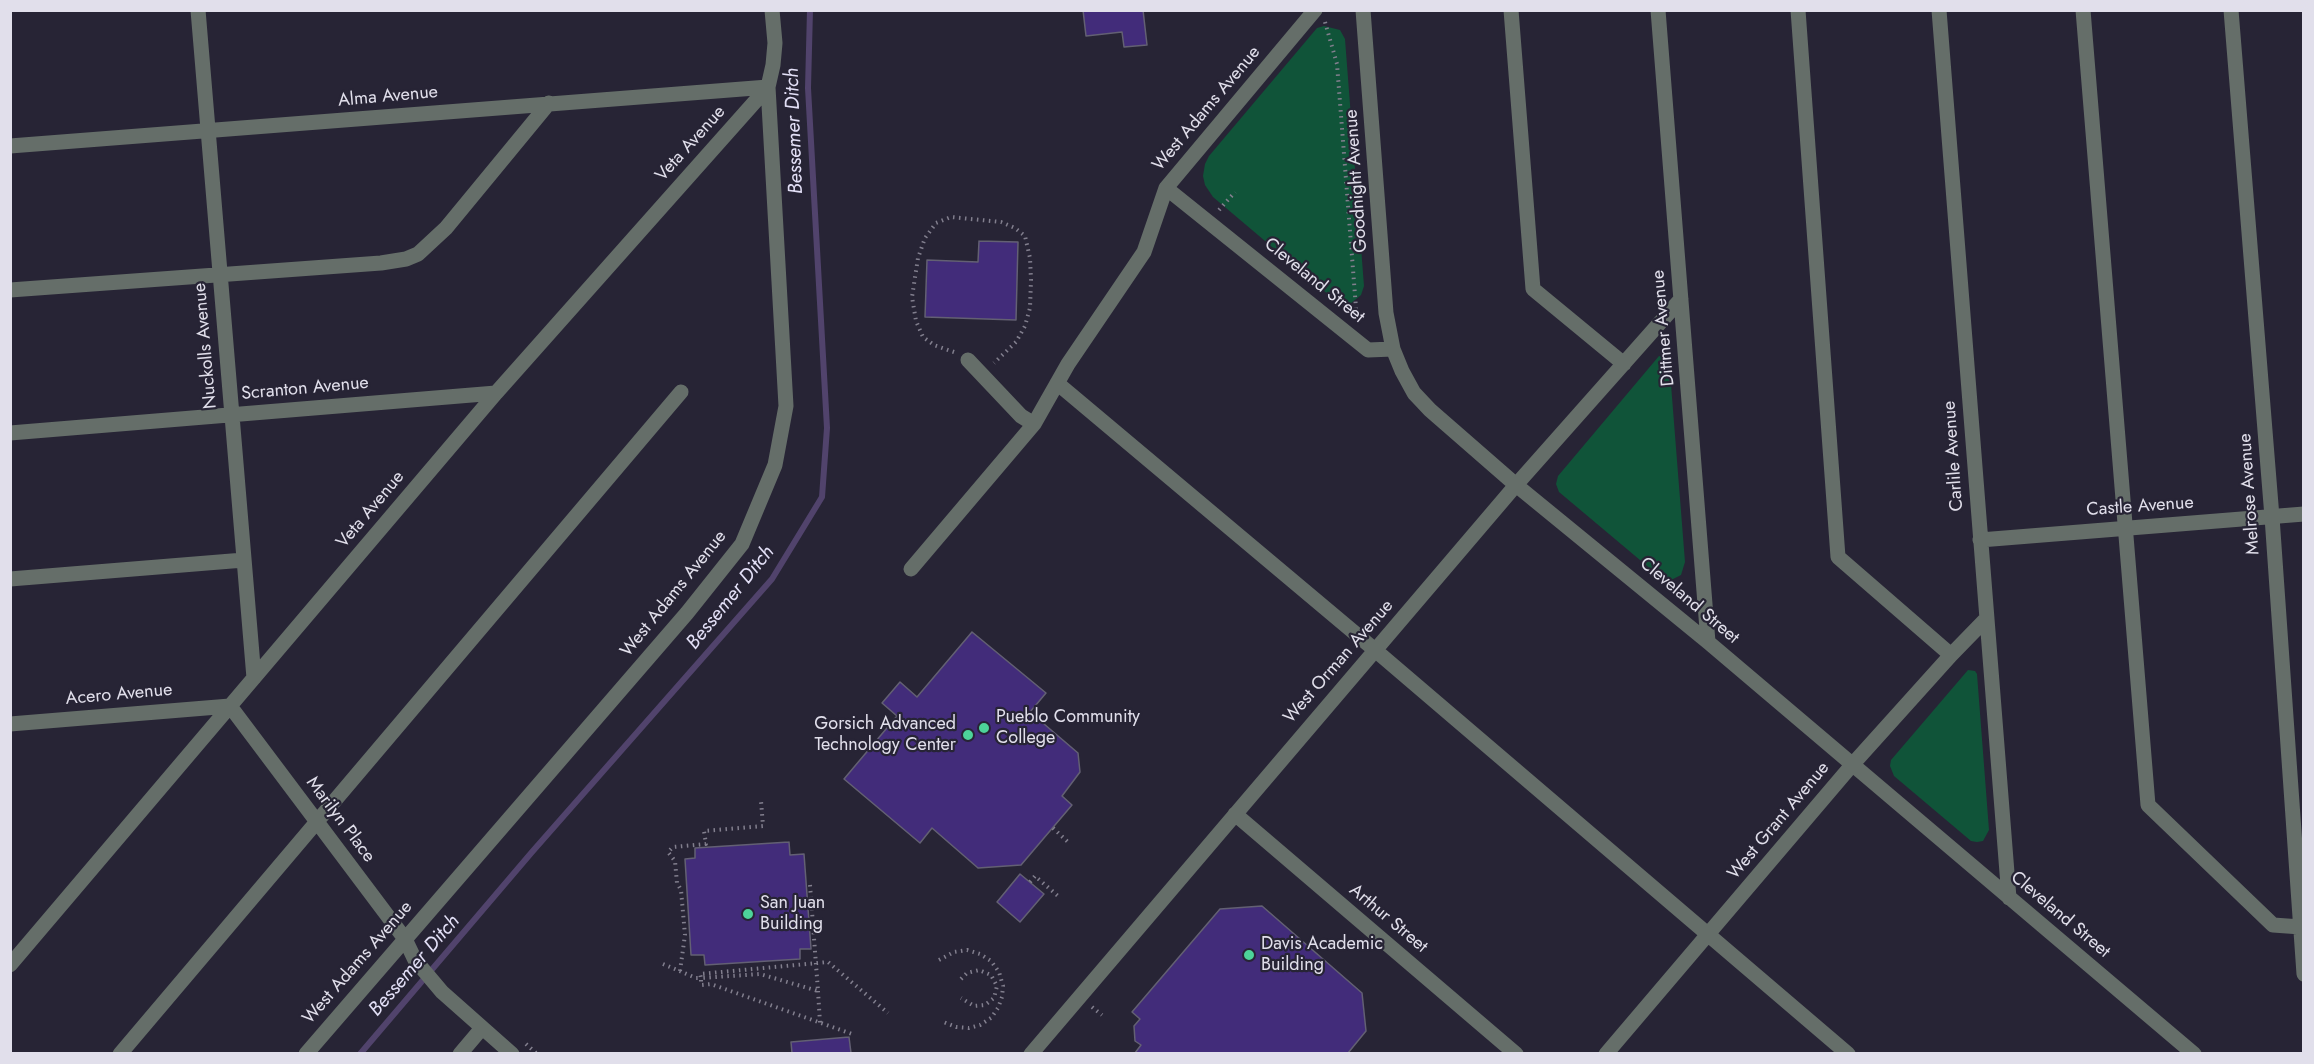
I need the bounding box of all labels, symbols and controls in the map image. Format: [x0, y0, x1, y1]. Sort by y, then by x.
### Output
street label: West Adams Avenue [1149, 42, 1265, 176]
water label: Bessemer Ditch [781, 67, 809, 195]
street label: Alma Avenue [337, 82, 439, 112]
street label: Veta Avenue [651, 102, 731, 186]
street label: Goodnight Avenue [1341, 109, 1373, 253]
street label: Cleveland Street [1259, 234, 1369, 328]
street label: Dittmer Avenue [1648, 269, 1680, 387]
street label: Nuckolls Avenue [190, 282, 222, 410]
street label: Scranton Avenue [240, 373, 370, 405]
street label: Carlile Avenue [1939, 400, 1969, 512]
street label: Melrose Avenue [2235, 433, 2265, 555]
street label: Veta Avenue [332, 467, 410, 553]
street label: Castle Avenue [2086, 492, 2194, 522]
street label: West Adams Avenue [616, 527, 732, 661]
water label: Bessemer Ditch [682, 541, 780, 655]
street label: Cleveland Street [1635, 553, 1743, 649]
street label: West Orman Avenue [1279, 596, 1399, 728]
street label: Acero Avenue [65, 680, 173, 710]
place label: Pueblo Community College [996, 707, 1140, 750]
place label: Gorsich Advanced Technology Center [814, 714, 956, 756]
marker: Pueblo Community College [977, 721, 991, 735]
marker: Gorsich Advanced Technology Center [961, 728, 975, 742]
street label: West Grant Avenue [1724, 758, 1834, 884]
street label: Marilyn Place [301, 773, 379, 867]
street label: Cleveland Street [2006, 867, 2114, 963]
street label: Arthur Street [1344, 880, 1432, 958]
place label: San Juan Building [760, 893, 825, 936]
street label: West Adams Avenue [299, 897, 417, 1029]
marker: San Juan Building [741, 907, 755, 921]
water label: Bessemer Ditch [364, 910, 466, 1022]
place label: Davis Academic Building [1261, 934, 1383, 976]
marker: Davis Academic Building [1242, 948, 1256, 962]

